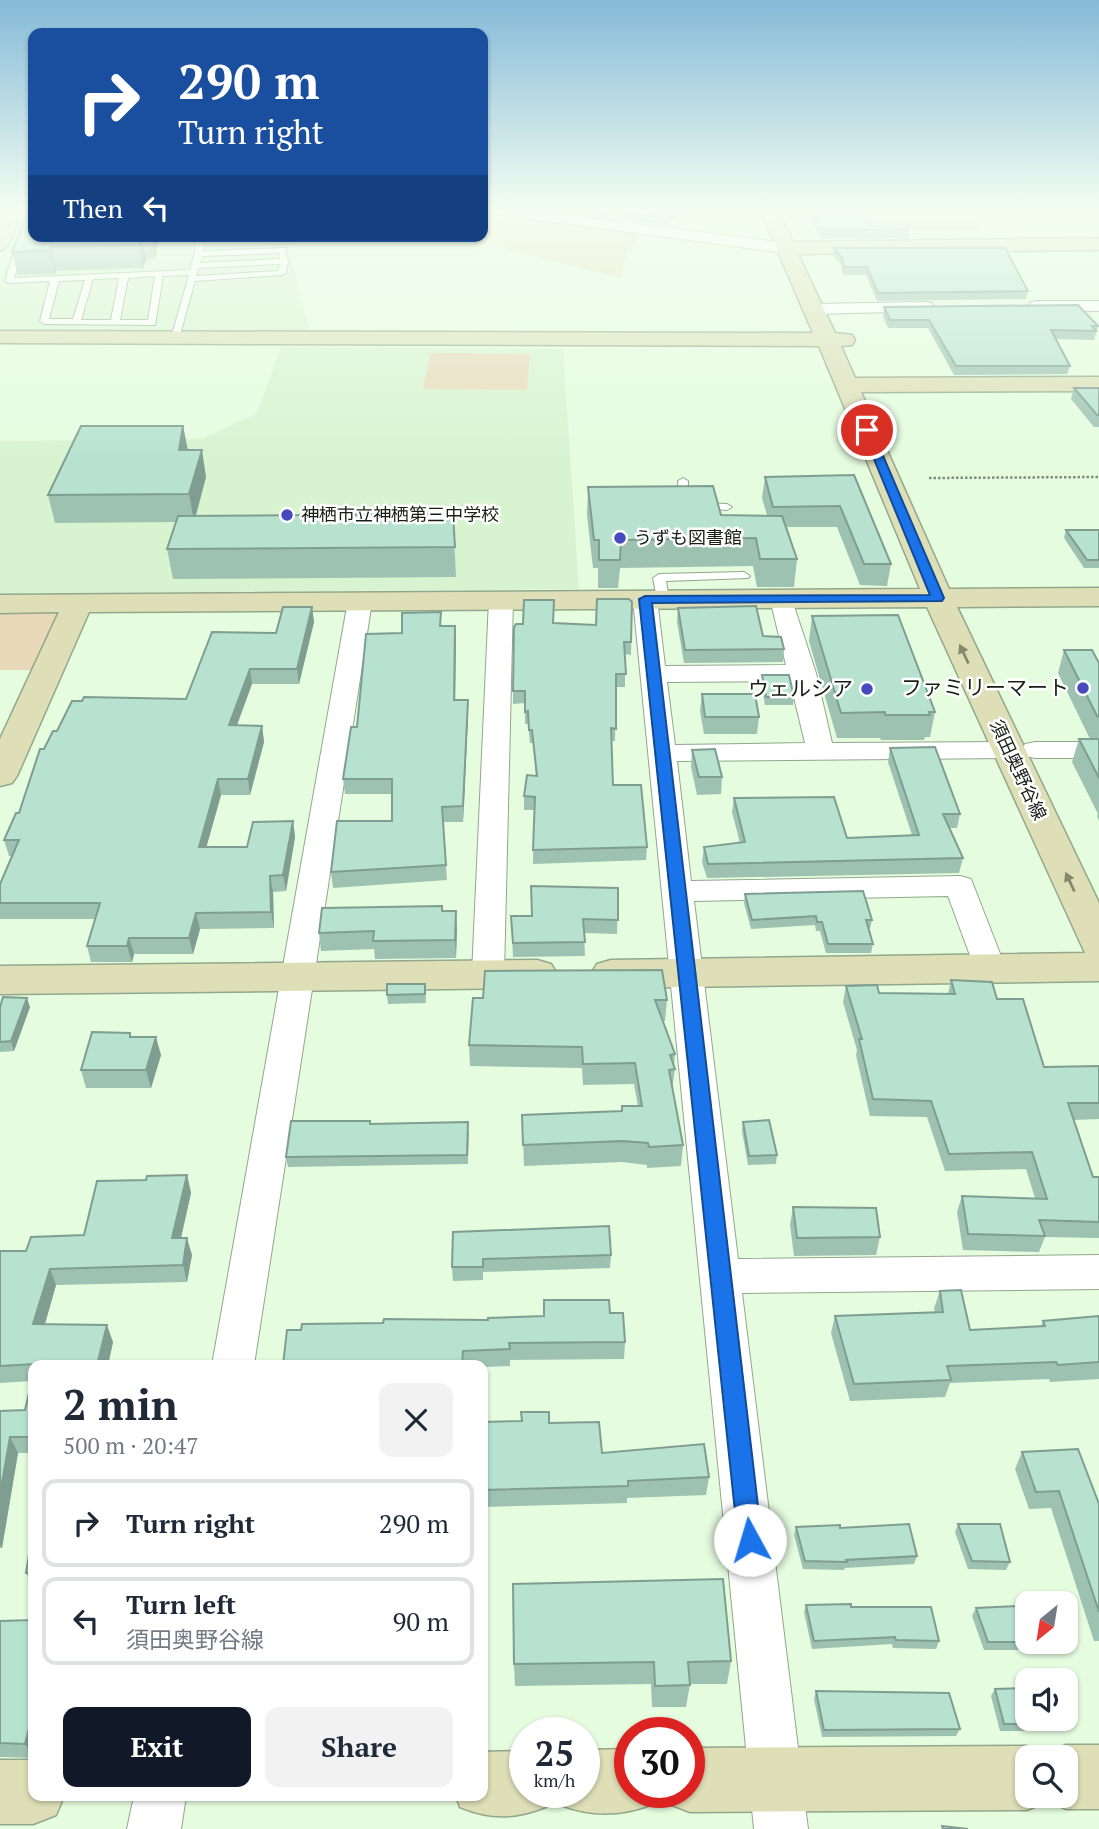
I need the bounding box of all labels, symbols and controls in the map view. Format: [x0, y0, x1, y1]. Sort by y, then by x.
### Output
text: 290 m [178, 48, 320, 113]
icon: right [63, 56, 154, 147]
text: Turn right [178, 111, 324, 153]
icon: left [137, 189, 175, 227]
text: Then [63, 191, 123, 225]
pin [837, 400, 897, 460]
icon: arrive [848, 411, 886, 449]
place label: 神栖市立神栖第三中学校 [301, 502, 499, 526]
marker: 神栖市立神栖第三中学校 [279, 507, 295, 523]
place label: うずも図書館 [634, 525, 742, 549]
marker: うずも図書館 [612, 530, 628, 546]
one-way arrow [958, 644, 970, 664]
place label: ファミリーマート [901, 673, 1069, 701]
place label: ウェルシア [748, 674, 853, 702]
marker: ファミリーマート [1075, 680, 1091, 696]
marker: ウェルシア [859, 681, 875, 697]
street label: 須田奥野谷線 [985, 716, 1053, 824]
one-way arrow [1064, 872, 1076, 892]
text: 2 min [63, 1376, 178, 1432]
button: close [379, 1383, 453, 1457]
text: 500 m · 20:47 [63, 1430, 198, 1461]
position arrow [713, 1503, 787, 1577]
icon: right [67, 1504, 105, 1542]
text: Turn right [126, 1506, 255, 1540]
text: 290 m [379, 1506, 449, 1540]
text: Turn left [126, 1587, 236, 1621]
north arrow [1015, 1591, 1078, 1654]
map controls [1015, 1591, 1078, 1808]
icon: left [67, 1602, 105, 1640]
text: 90 m [393, 1604, 449, 1638]
text: 須田奥野谷線 [126, 1624, 264, 1655]
button: sound [1015, 1668, 1078, 1731]
button: Exit [63, 1707, 251, 1787]
button: Share [265, 1707, 453, 1787]
speed limit sign: 30 [614, 1717, 705, 1808]
text: 25 [535, 1730, 574, 1776]
button: search [1015, 1745, 1078, 1808]
text: km/h [534, 1768, 575, 1792]

